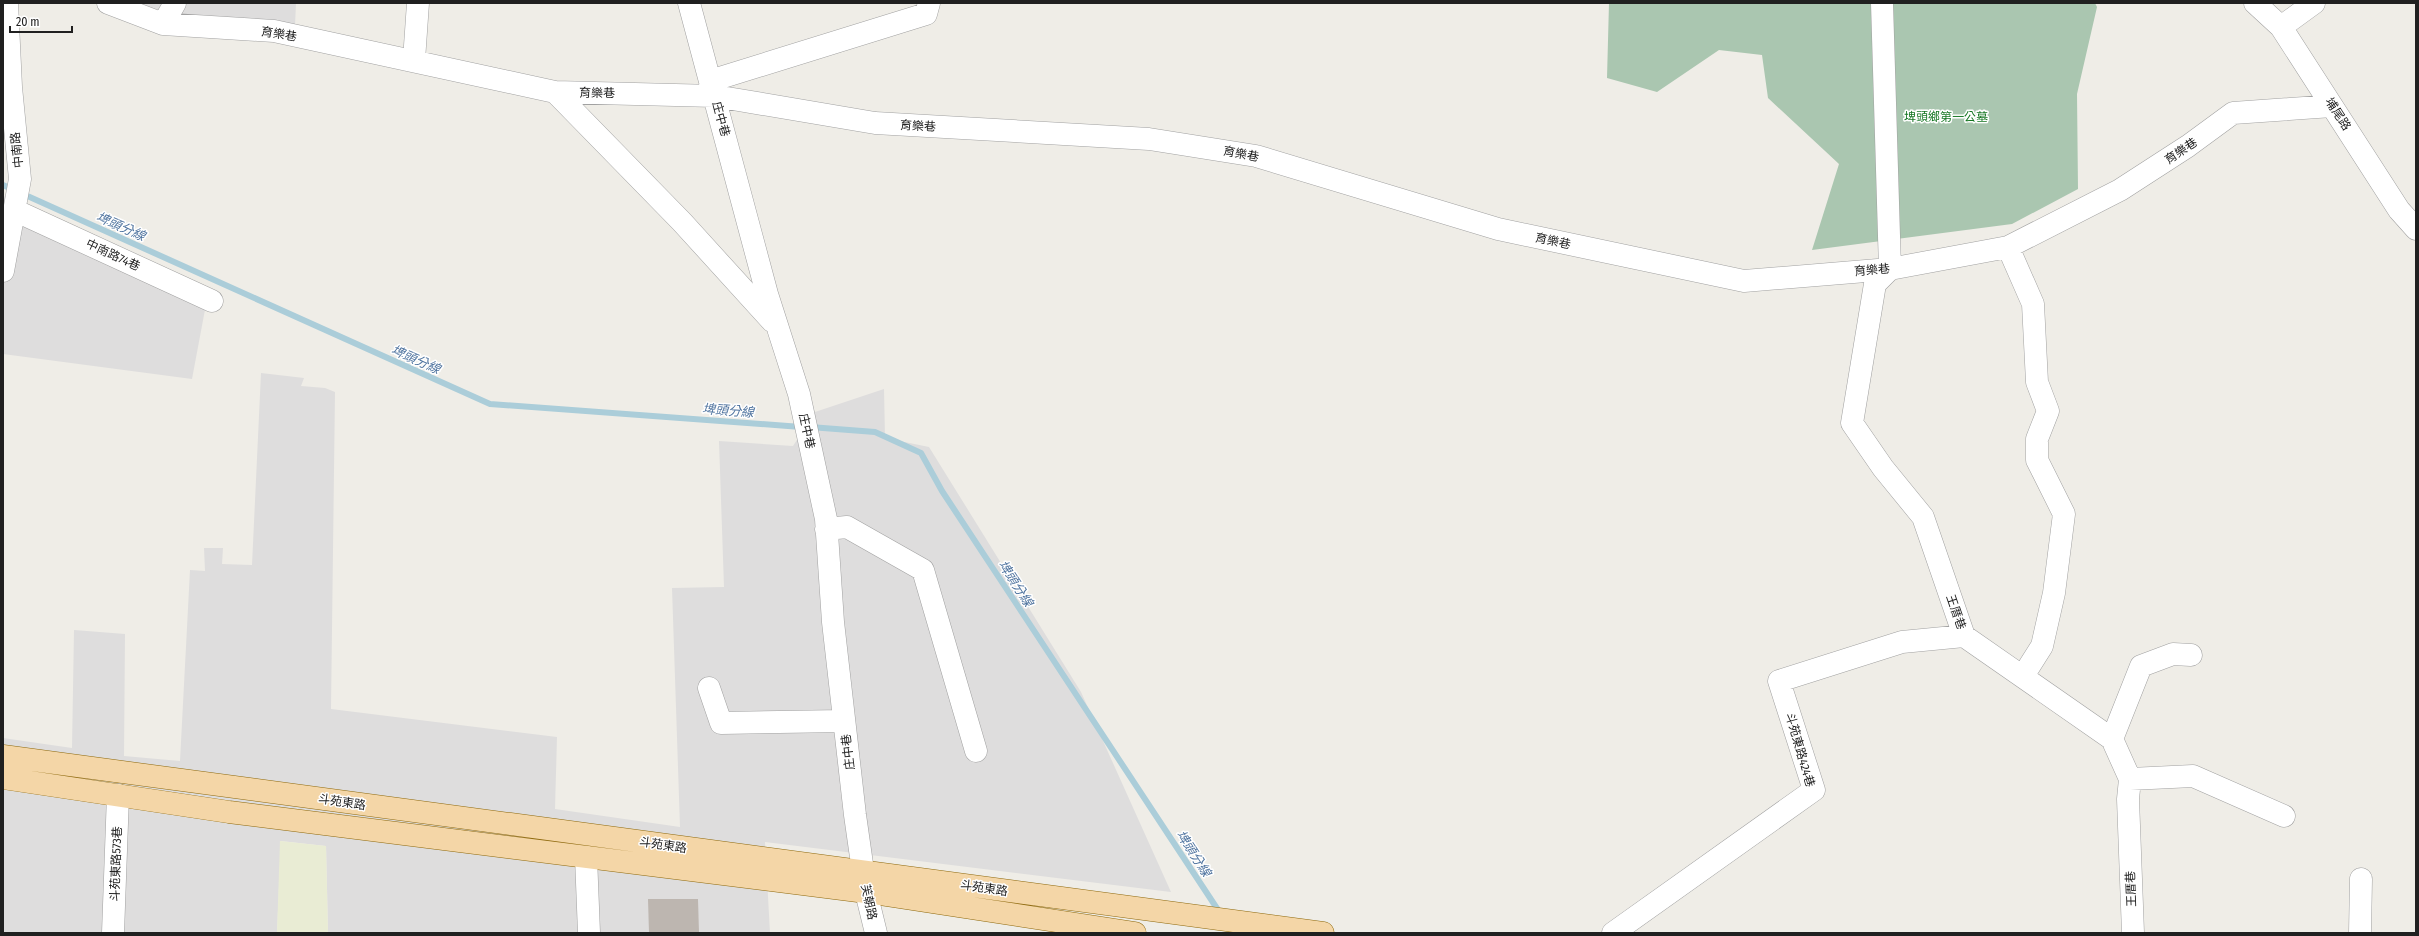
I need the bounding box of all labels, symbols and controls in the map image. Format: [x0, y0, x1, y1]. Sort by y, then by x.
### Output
scale bar [10, 8, 72, 34]
text: 20 m [16, 15, 40, 29]
street label: 育樂巷 [260, 24, 298, 44]
street label: 育樂巷 [579, 86, 615, 100]
street label: 埔尾路 [2322, 95, 2354, 133]
street label: 庄中巷 [710, 100, 732, 138]
park label: 埤頭鄉第一公墓 [1904, 110, 1988, 124]
street label: 育樂巷 [900, 118, 936, 134]
street label: 中南路 [8, 131, 26, 169]
street label: 育樂巷 [2162, 135, 2200, 167]
street label: 育樂巷 [1222, 144, 1260, 164]
water label: 埤頭分線 [94, 209, 149, 245]
street label: 育樂巷 [1534, 230, 1572, 252]
street label: 中南路74巷 [84, 236, 142, 274]
street label: 育樂巷 [1853, 261, 1891, 279]
water label: 埤頭分線 [389, 342, 444, 378]
water label: 埤頭分線 [701, 401, 756, 420]
street label: 庄中巷 [796, 412, 818, 450]
water label: 埤頭分線 [995, 557, 1037, 611]
street label: 王厝巷 [1944, 593, 1968, 631]
street label: 斗苑東路424巷 [1783, 711, 1817, 789]
street label: 庄中巷 [839, 733, 857, 771]
street label: 斗苑東路 [317, 792, 367, 812]
street label: 斗苑東路573巷 [108, 826, 124, 902]
water label: 埤頭分線 [1173, 827, 1215, 881]
street label: 斗苑東路 [638, 835, 688, 855]
street label: 王厝巷 [2123, 871, 2139, 907]
street label: 斗苑東路 [959, 878, 1009, 898]
street label: 芙朝路 [858, 883, 880, 921]

